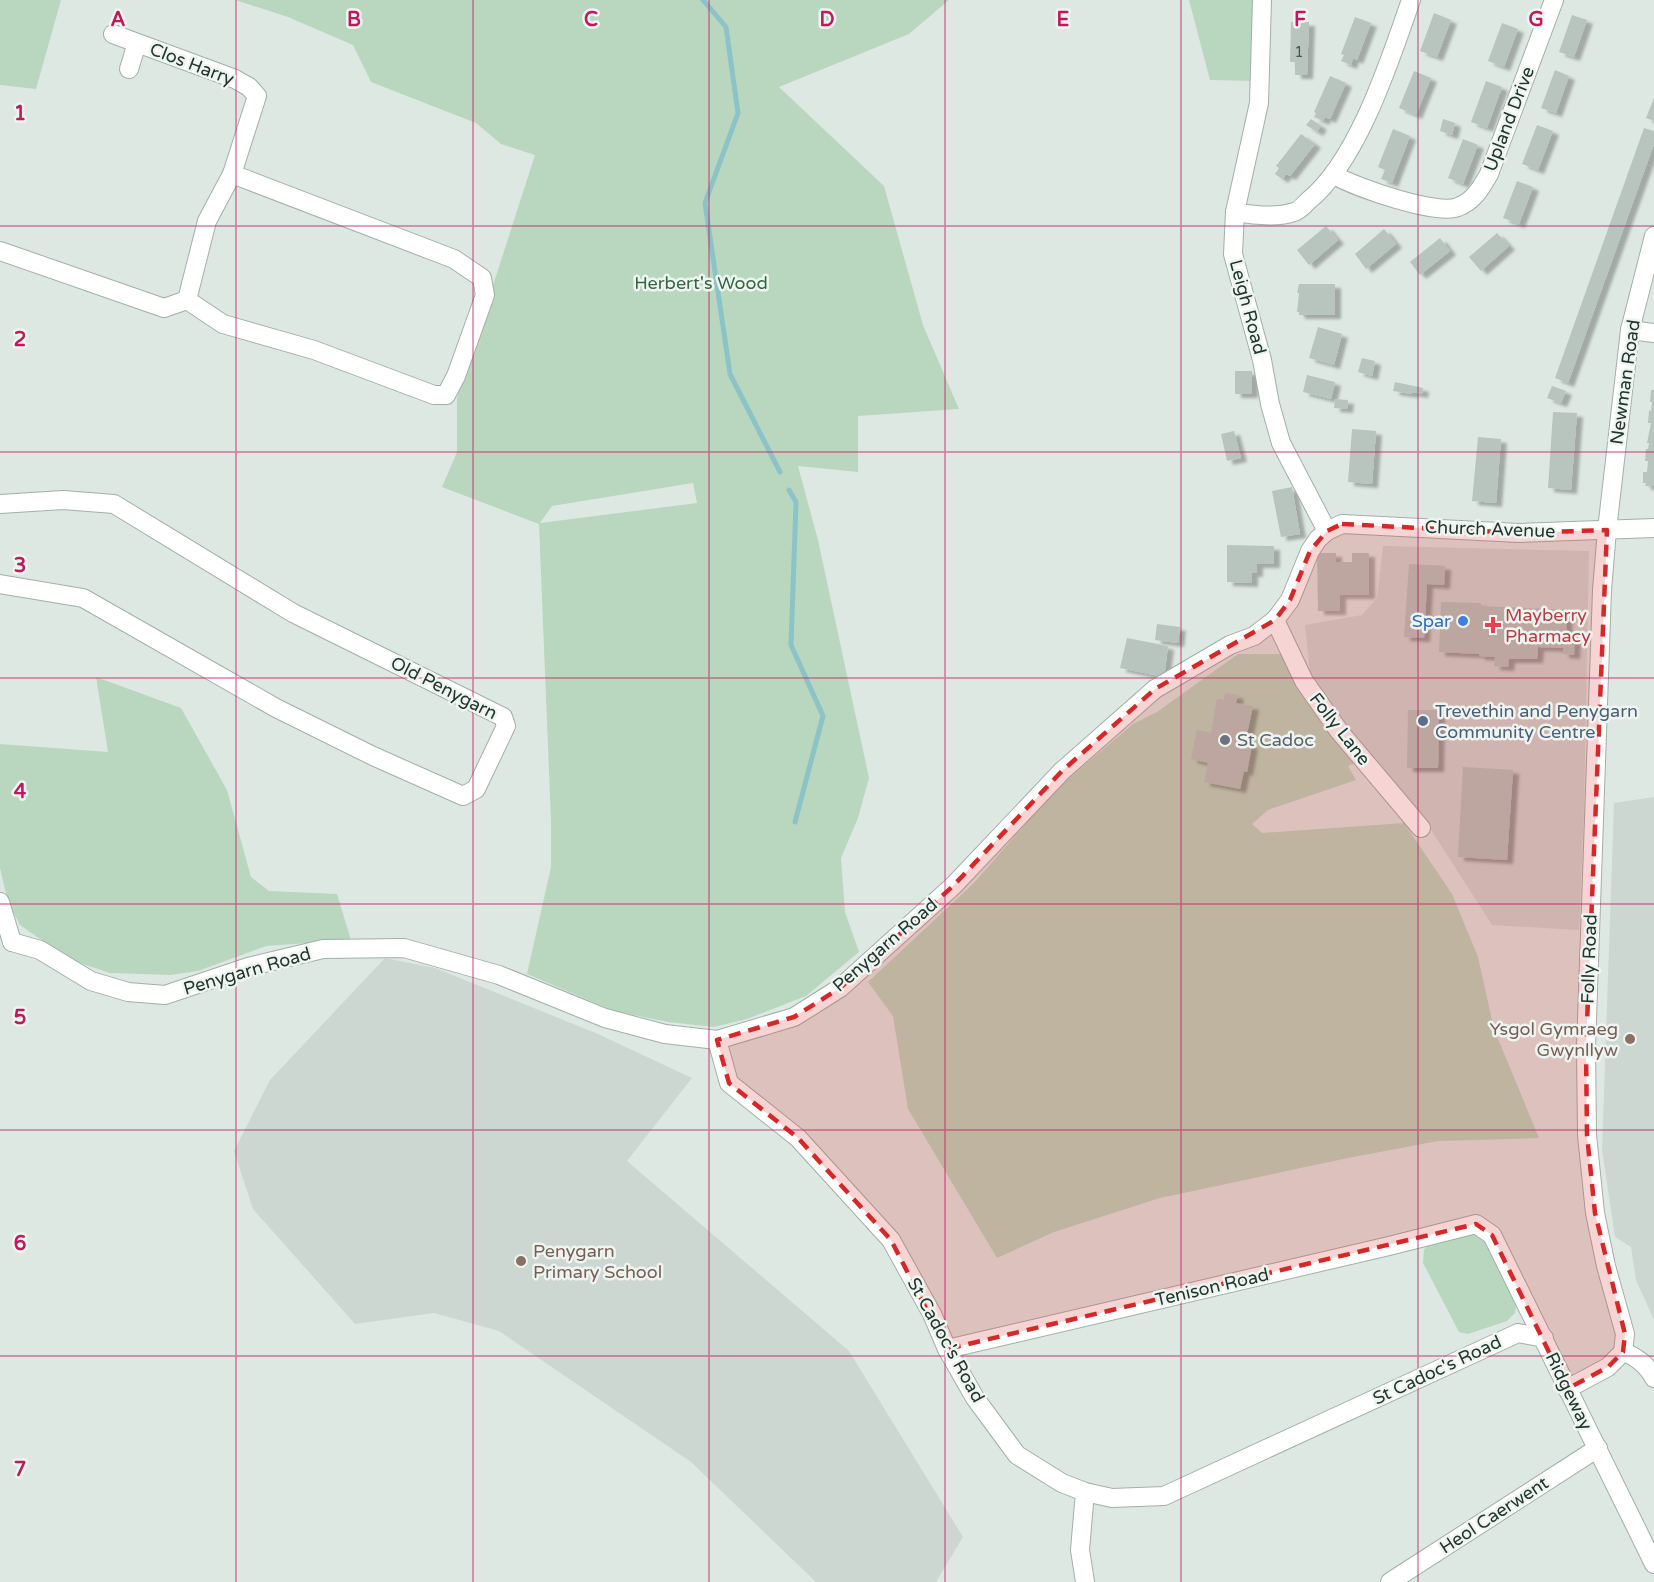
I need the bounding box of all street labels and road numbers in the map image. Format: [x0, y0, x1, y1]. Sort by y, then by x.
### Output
street label: Clos Harry [147, 38, 238, 90]
street label: Upland Drive [1479, 63, 1539, 175]
street label: Leigh Road [1225, 257, 1271, 357]
street label: Newman Road [1605, 318, 1645, 446]
street label: Church Avenue [1424, 516, 1556, 542]
street label: Old Penygarn [387, 652, 501, 724]
street label: Folly Lane [1305, 688, 1375, 770]
street label: Penygarn Road [828, 894, 942, 996]
street label: Folly Road [1576, 914, 1602, 1004]
street label: Penygarn Road [181, 942, 313, 1000]
street label: Tenison Road [1153, 1263, 1271, 1311]
street label: St Cadoc's Road [903, 1274, 989, 1406]
street label: St Cadoc's Road [1369, 1331, 1505, 1409]
street label: Ridgeway [1541, 1348, 1597, 1434]
street label: Heol Caerwent [1435, 1472, 1553, 1558]

